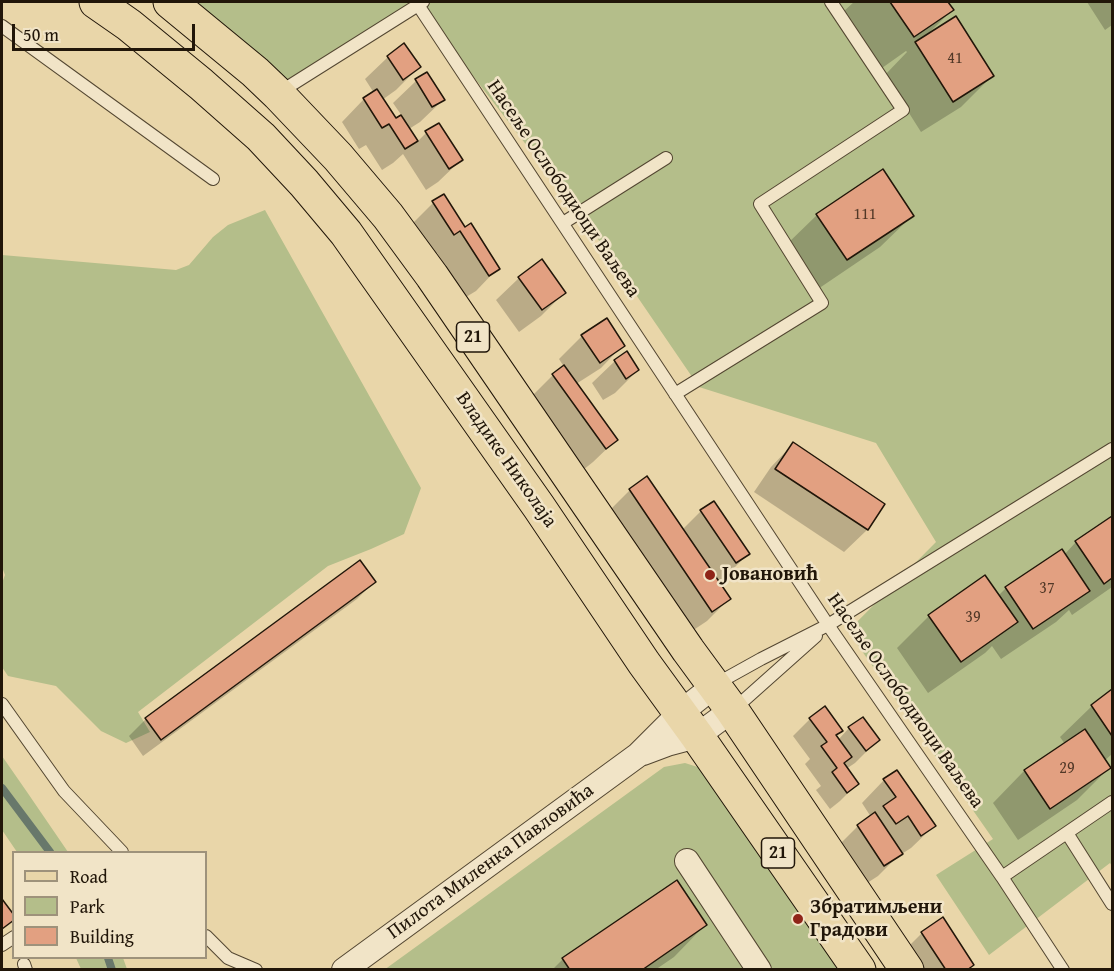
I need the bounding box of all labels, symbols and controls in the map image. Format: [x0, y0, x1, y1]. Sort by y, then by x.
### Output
scale bar [15, 12, 198, 50]
text: 50 m [23, 21, 59, 48]
house number: 41 [947, 49, 963, 69]
street label: Насеље Ослободиоци Ваљева [481, 76, 645, 302]
house number: 111 [853, 205, 877, 225]
road number: 21 [456, 322, 490, 352]
street label: Владике Николаја [450, 388, 562, 532]
place label: Јовановић [722, 563, 818, 587]
marker: Јовановић [703, 568, 717, 582]
house number: 37 [1039, 579, 1055, 599]
street label: Насеље Ослободиоци Ваљева [821, 589, 989, 813]
house number: 39 [965, 608, 981, 628]
house number: 29 [1059, 759, 1075, 779]
street label: Пилота Миленка Павловића [383, 779, 599, 945]
road number: 21 [762, 838, 794, 868]
legend [12, 851, 207, 959]
text: Road [70, 863, 108, 890]
text: Park [70, 893, 105, 920]
place label: Збратимљени Градови [810, 896, 942, 943]
marker: Збратимљени Градови [791, 912, 805, 926]
text: Building [70, 923, 134, 950]

